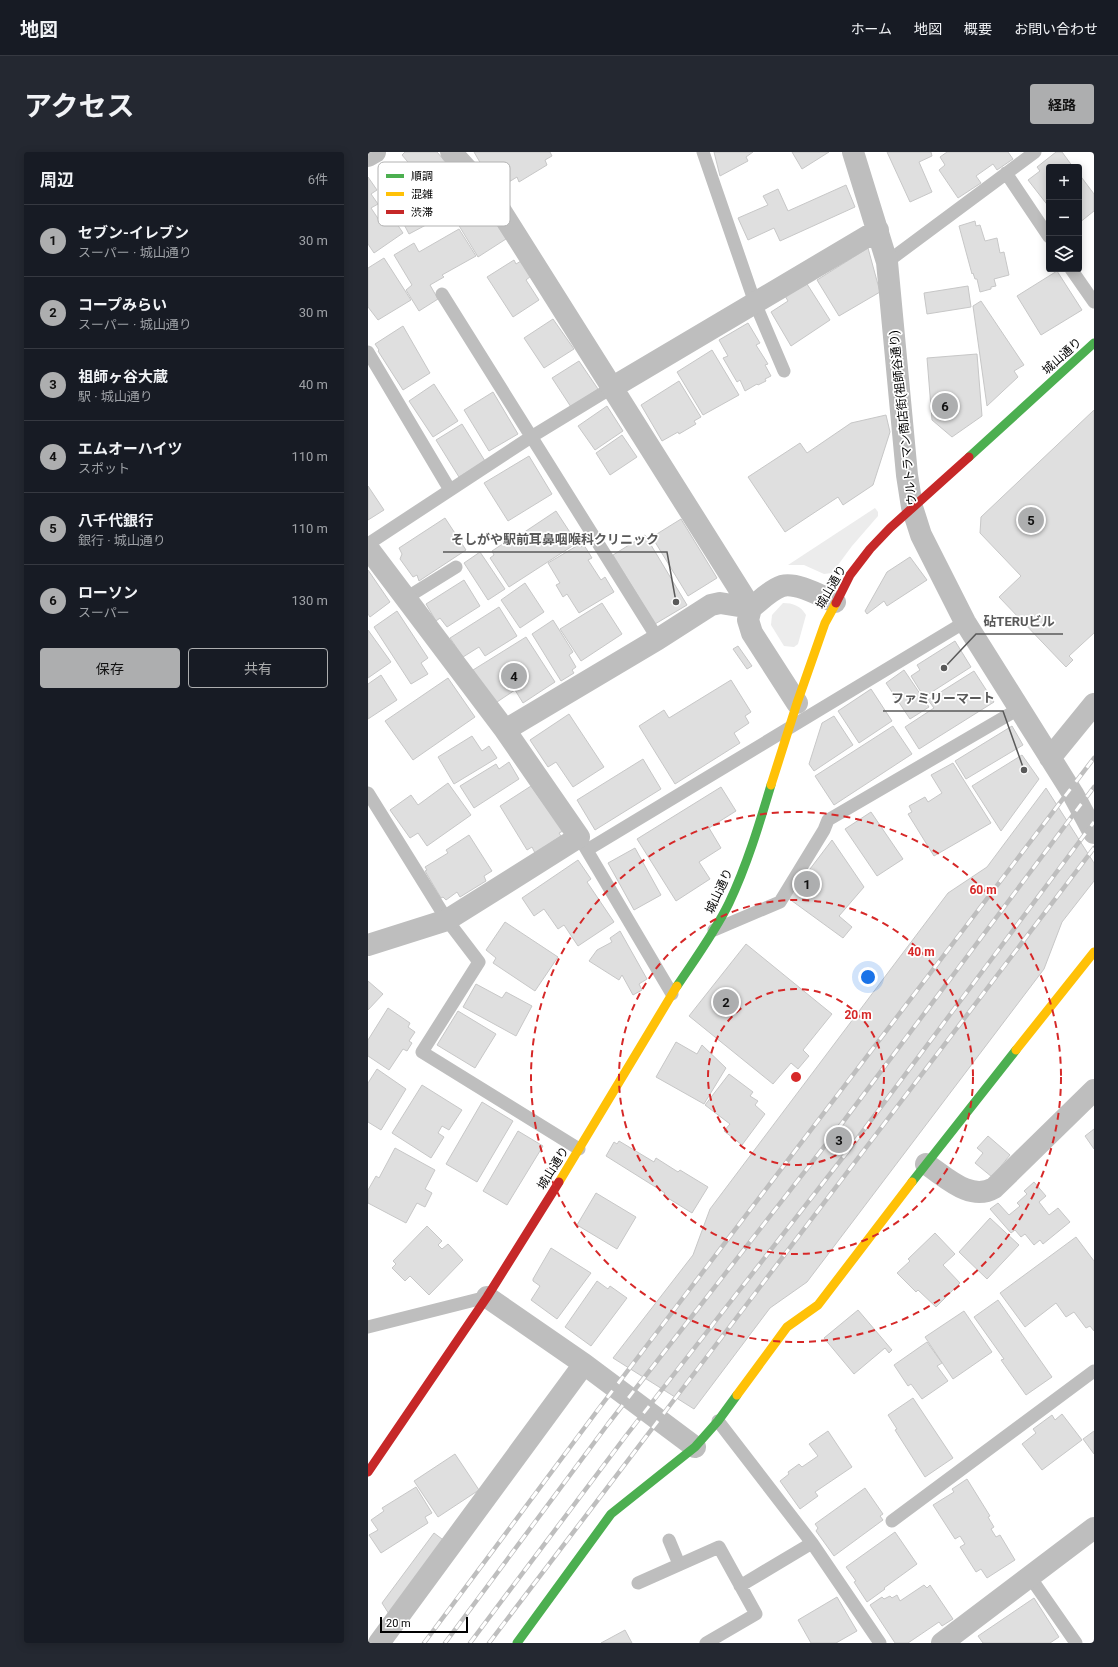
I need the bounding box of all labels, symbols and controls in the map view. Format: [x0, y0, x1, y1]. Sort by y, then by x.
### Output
text: 地図 [20, 18, 58, 41]
text: ホーム [850, 21, 892, 37]
text: 地図 [914, 21, 942, 37]
text: 概要 [964, 21, 992, 37]
text: お問い合わせ [1014, 21, 1098, 37]
button: 経路 [1030, 84, 1094, 124]
text: アクセス [24, 90, 135, 123]
legend [378, 162, 510, 226]
map controls [1046, 164, 1082, 272]
button: + [1046, 164, 1082, 200]
text: 周辺 [40, 170, 74, 190]
text: 順調 [411, 170, 433, 183]
text: 6件 [308, 172, 328, 187]
text: 混雑 [411, 188, 433, 201]
button: − [1046, 200, 1082, 236]
text: 渋滞 [411, 206, 433, 219]
text: セブン-イレブン [78, 224, 189, 242]
text: 1 [49, 233, 57, 248]
text: 30 m [299, 233, 328, 248]
button: layers [1046, 236, 1082, 272]
text: スーパー · 城山通り [78, 245, 192, 260]
text: コープみらい [78, 296, 167, 314]
text: 2 [49, 305, 57, 320]
text: 30 m [299, 305, 328, 320]
text: スーパー · 城山通り [78, 317, 192, 332]
street label: ウルトラマン商店街(祖師谷通り) [887, 330, 919, 506]
street label: 城山通り [1039, 335, 1085, 377]
text: 祖師ヶ谷大蔵 [78, 368, 168, 386]
text: 3 [49, 377, 57, 392]
text: 40 m [299, 377, 328, 392]
text: 駅 · 城山通り [78, 389, 153, 404]
pin: 6 [932, 391, 958, 421]
text: エムオーハイツ [78, 440, 182, 458]
text: 4 [49, 449, 57, 464]
text: 110 m [291, 449, 328, 464]
text: スポット [78, 461, 130, 476]
pin: 5 [1018, 505, 1044, 535]
text: 八千代銀行 [78, 512, 153, 530]
text: 5 [49, 521, 57, 536]
text: 110 m [291, 521, 328, 536]
callout: そしがや駅前耳鼻咽喉科クリニック [443, 527, 667, 552]
text: そしがや駅前耳鼻咽喉科クリニック [451, 532, 659, 547]
text: 銀行 · 城山通り [78, 533, 166, 548]
street label: 城山通り [813, 563, 849, 611]
text: ローソン [78, 584, 138, 602]
text: 6 [49, 593, 57, 608]
text: 130 m [291, 593, 328, 608]
text: スーパー [78, 605, 130, 620]
callout: 砧TERUビル [976, 609, 1063, 634]
text: 砧TERUビル [983, 614, 1055, 629]
button: 保存 [40, 648, 180, 688]
button: 共有 [188, 648, 328, 688]
pin: 4 [501, 661, 527, 691]
callout: ファミリーマート [883, 686, 1003, 711]
text: ファミリーマート [891, 691, 995, 706]
street label: 城山通り [703, 866, 735, 916]
pin: 1 [794, 869, 820, 899]
text: 60 m [969, 883, 997, 897]
text: 40 m [907, 945, 935, 959]
your location [858, 967, 878, 987]
pin: 2 [713, 987, 739, 1017]
text: 20 m [844, 1008, 872, 1022]
centre of rings [789, 1070, 803, 1084]
pin: 3 [826, 1125, 852, 1155]
street label: 城山通り [534, 1144, 572, 1192]
scale bar [380, 1615, 468, 1634]
text: 20 m [386, 1617, 411, 1630]

